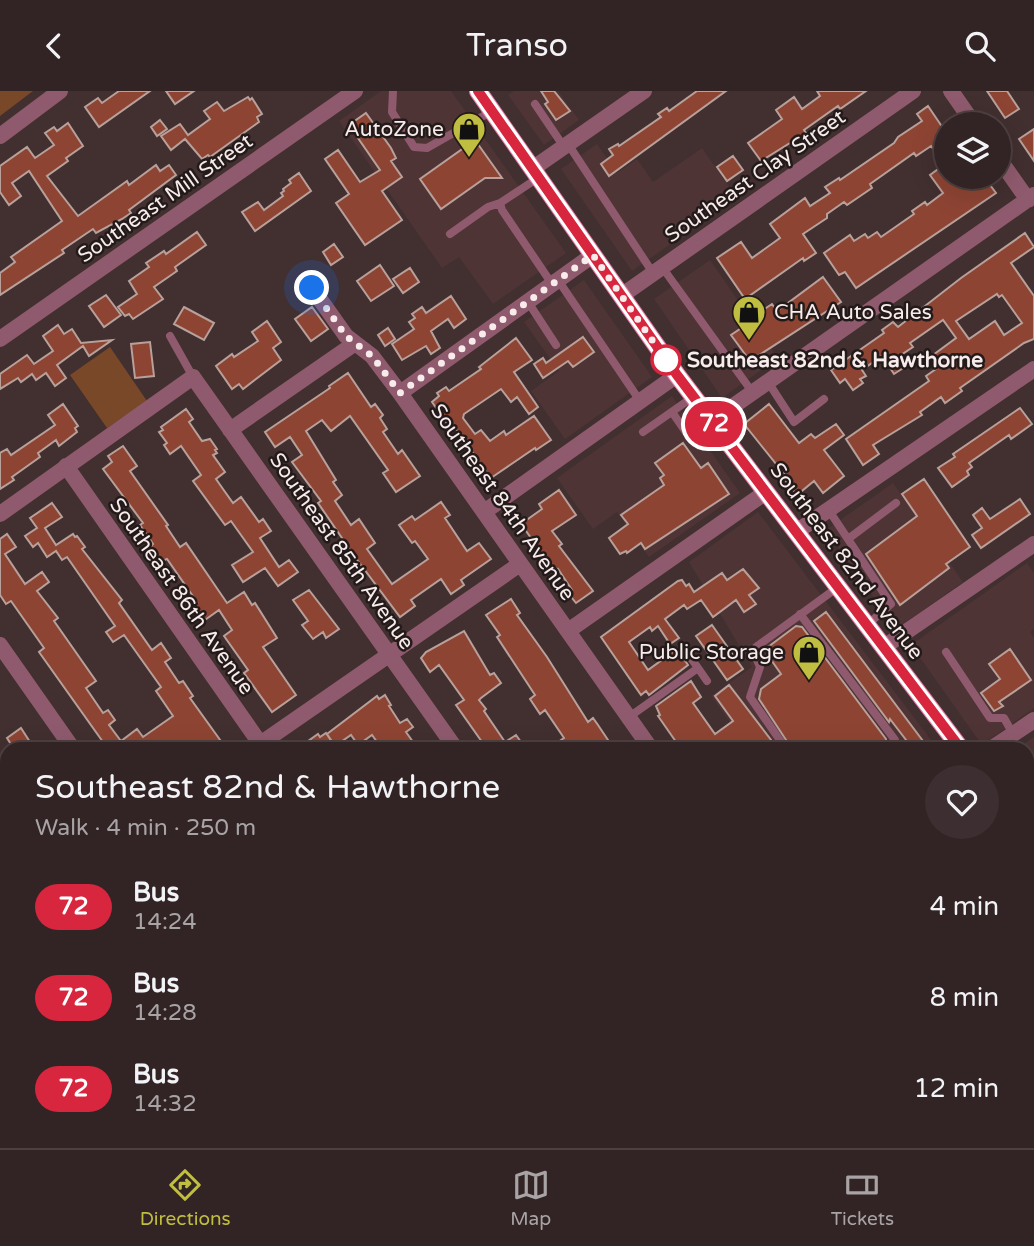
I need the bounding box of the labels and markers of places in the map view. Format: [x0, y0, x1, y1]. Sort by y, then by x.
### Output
shop icon: AutoZone [450, 110, 488, 159]
place label: AutoZone [344, 117, 444, 142]
shop icon: CHA Auto Sales [730, 293, 768, 342]
place label: CHA Auto Sales [774, 300, 932, 325]
marker: Southeast 82nd & Hawthorne [651, 345, 681, 375]
place label: Southeast 82nd & Hawthorne [687, 348, 983, 373]
shop icon: Public Storage [790, 633, 828, 682]
place label: Public Storage [639, 640, 784, 665]

